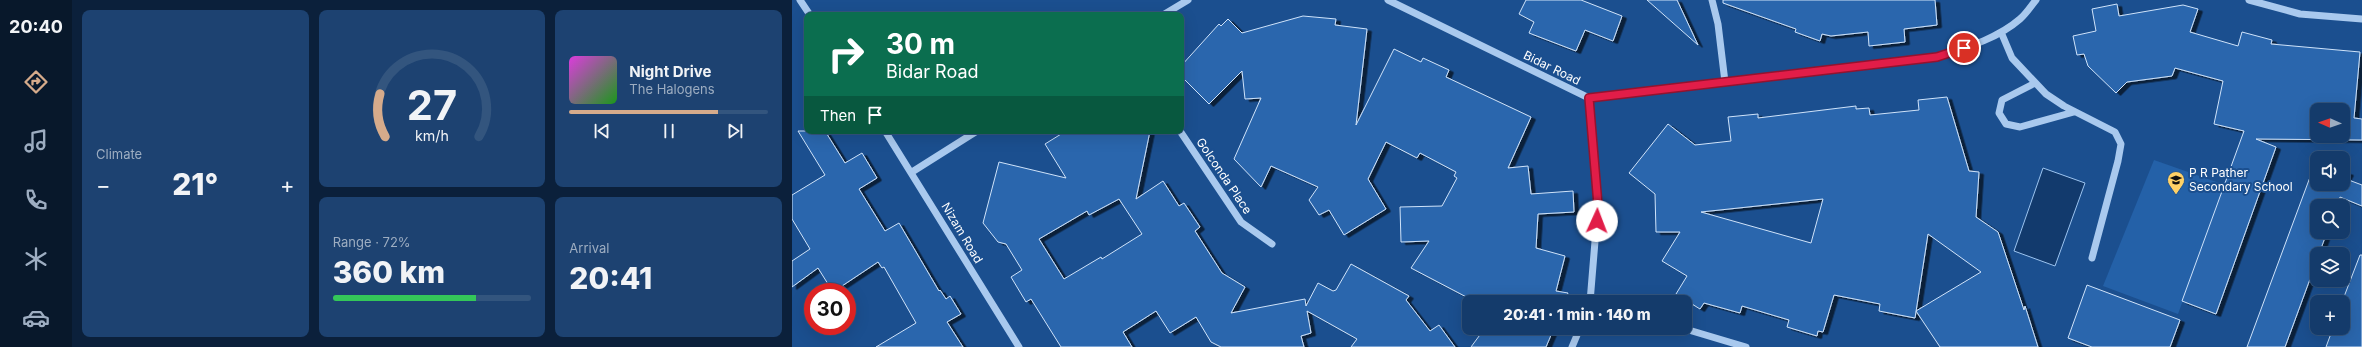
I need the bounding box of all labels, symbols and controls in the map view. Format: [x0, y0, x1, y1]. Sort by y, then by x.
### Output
text: 20:40 [9, 16, 63, 37]
text: 30 m [886, 27, 955, 61]
icon: right [820, 28, 872, 80]
pin [1947, 31, 1981, 65]
icon: arrive [1953, 37, 1975, 59]
street label: Bidar Road [1521, 47, 1583, 88]
text: Bidar Road [886, 61, 979, 82]
text: Night Drive [629, 62, 711, 81]
icon: directions [22, 68, 50, 96]
text: 27 [407, 79, 457, 129]
text: The Halogens [629, 81, 715, 97]
north arrow [2310, 103, 2350, 143]
map controls [2310, 103, 2350, 335]
icon: arrive [864, 104, 886, 126]
text: Then [820, 106, 856, 125]
icon: previous [591, 120, 613, 142]
icon: pause [658, 120, 680, 142]
icon: next [724, 120, 746, 142]
text: km/h [415, 126, 449, 143]
icon: music [22, 127, 50, 155]
street label: Golconda Place [1193, 135, 1255, 217]
text: Climate [96, 146, 142, 162]
button: sound [2310, 151, 2350, 191]
place label: P R Pather Secondary School [2189, 165, 2293, 194]
text: 21° [172, 166, 218, 202]
school or university icon: P R Pather Secondary School [2166, 170, 2186, 195]
text: − [96, 172, 111, 198]
text: + [280, 172, 295, 198]
icon: phone [22, 186, 50, 214]
button: search [2310, 199, 2350, 239]
street label: Nizam Road [938, 200, 986, 266]
position arrow [1576, 200, 1618, 242]
text: Range · 72% [333, 234, 411, 250]
text: Arrival [569, 240, 609, 256]
icon: climate [22, 245, 50, 273]
button: layers [2310, 247, 2350, 287]
text: 360 km [333, 254, 445, 290]
text: 20:41 [569, 260, 652, 296]
speed limit sign: 30 [804, 283, 856, 335]
button: + [2310, 295, 2350, 335]
icon: car [22, 304, 50, 332]
text: 20:41 · 1 min · 140 m [1503, 305, 1651, 324]

